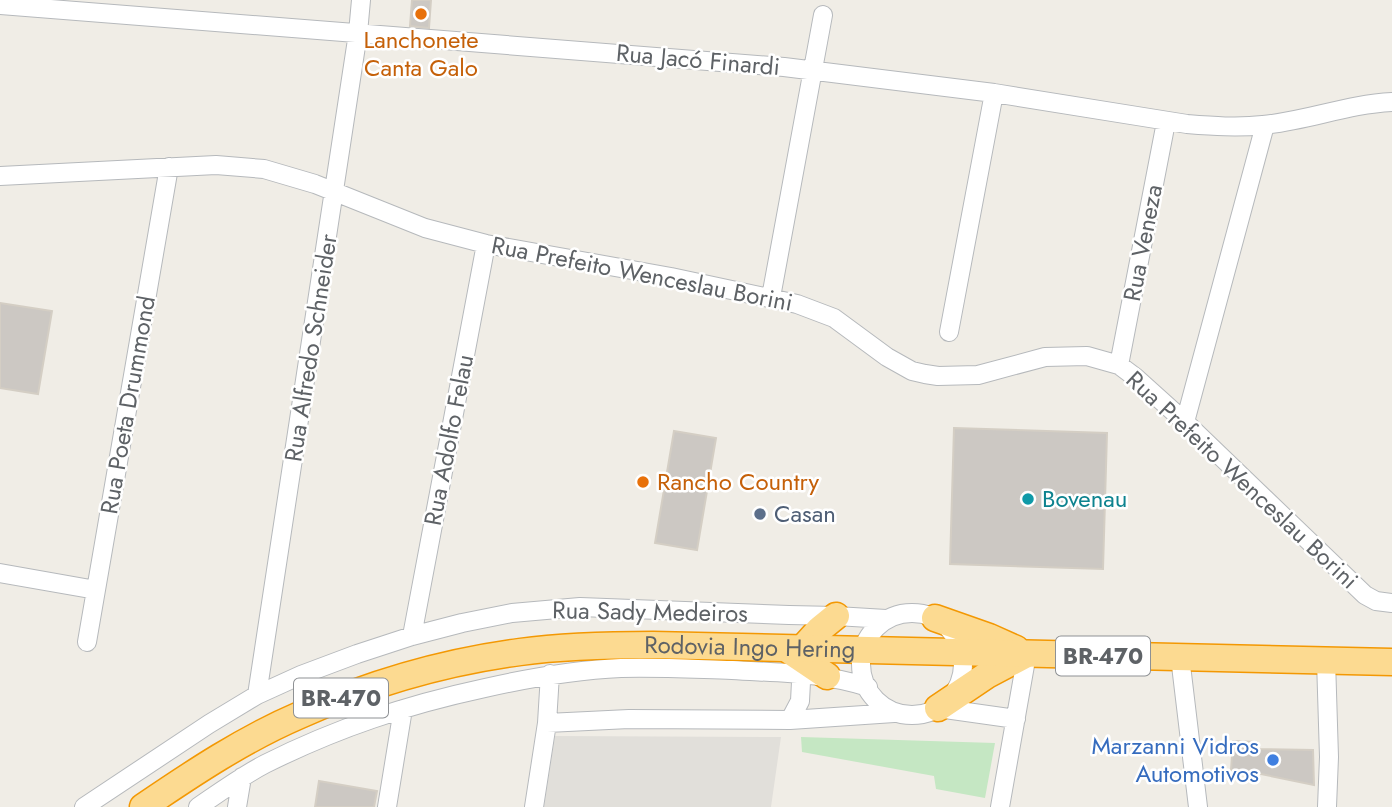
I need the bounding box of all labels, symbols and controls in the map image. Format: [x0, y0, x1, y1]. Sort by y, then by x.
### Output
marker: Lanchonete Canta Galo [413, 6, 429, 22]
place label: Lanchonete Canta Galo [363, 22, 479, 85]
street label: Rua Jacó Finardi [615, 35, 781, 84]
street label: Rua Veneza [1114, 182, 1171, 304]
street label: Rua Prefeito Wenceslau Borini [488, 227, 796, 320]
street label: Rua Alfredo Schneider [275, 231, 346, 464]
street label: Rua Poeta Drummond [91, 293, 164, 517]
street label: Rua Adolfo Felau [415, 351, 482, 528]
street label: Rua Prefeito Wenceslau Borini [1118, 362, 1366, 597]
place label: Rancho Country [657, 464, 819, 499]
marker: Rancho Country [635, 474, 651, 490]
place label: Bovenau [1042, 481, 1127, 516]
marker: Bovenau [1020, 491, 1036, 507]
place label: Casan [774, 496, 836, 531]
marker: Casan [752, 506, 768, 522]
street label: Rua Sady Medeiros [552, 592, 748, 631]
street label: Rodovia Ingo Hering [644, 627, 856, 667]
road number: BR-470 [1056, 636, 1150, 676]
road number: BR-470 [294, 678, 388, 718]
place label: Marzanni Vidros Automotivos [1091, 728, 1259, 791]
marker: Marzanni Vidros Automotivos [1265, 752, 1281, 768]

